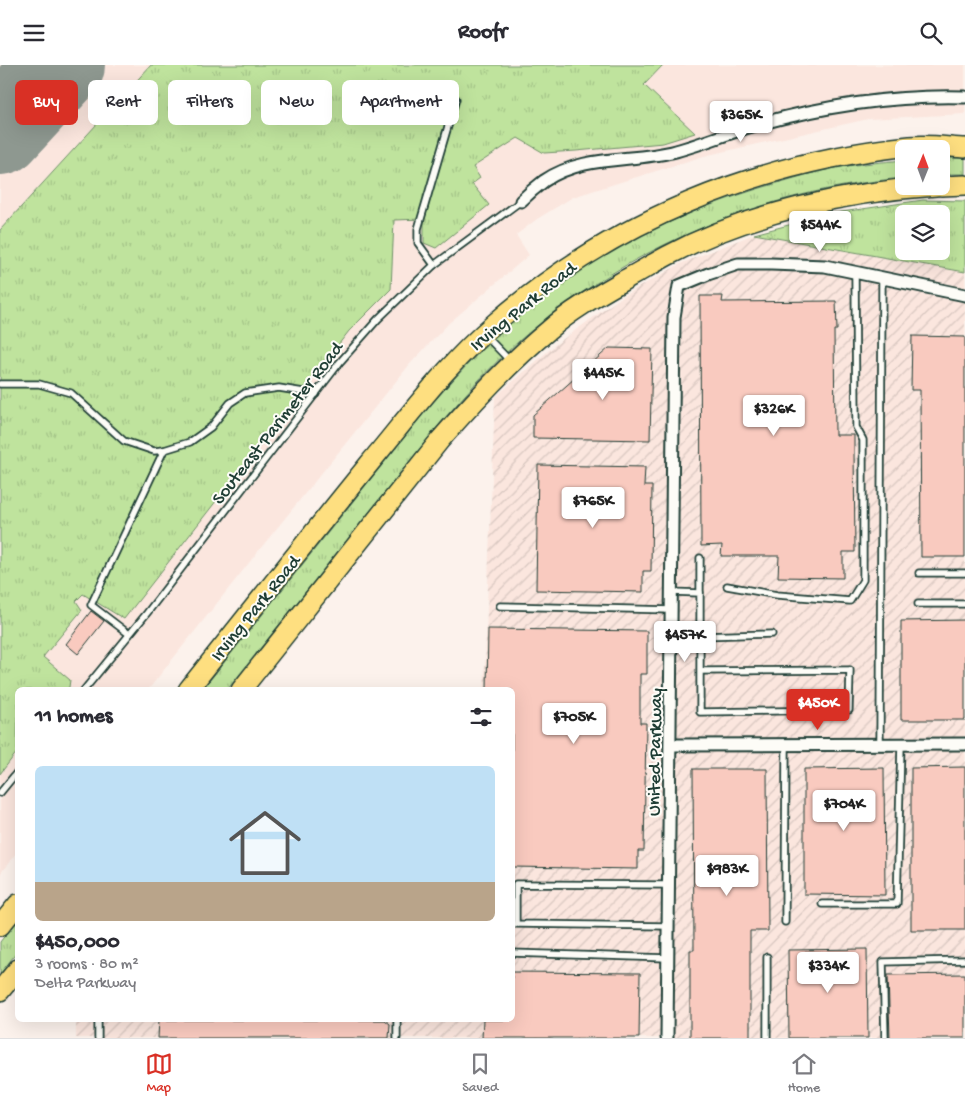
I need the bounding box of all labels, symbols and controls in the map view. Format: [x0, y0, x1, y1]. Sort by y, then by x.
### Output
icon: menu [20, 19, 48, 47]
icon: search [917, 19, 945, 47]
text: Roofr [458, 20, 507, 46]
chip: Buy [15, 80, 78, 125]
chip: Rent [88, 80, 158, 125]
chip: Filters [168, 80, 251, 125]
chip: New [261, 80, 332, 125]
chip: Apartment [342, 80, 459, 125]
pin: $365K [706, 101, 776, 143]
text: $365K [721, 107, 761, 126]
north arrow [895, 140, 950, 195]
map controls [895, 140, 950, 260]
button: layers [895, 205, 950, 260]
pin: $544K [785, 211, 855, 253]
text: $544K [800, 217, 840, 236]
street label: Irving Park Road [466, 257, 584, 358]
street label: Souteast Parimeter Road [208, 337, 351, 510]
pin: $445K [568, 359, 638, 401]
text: $445K [583, 365, 623, 384]
pin: $326K [739, 395, 809, 437]
text: $326K [754, 401, 794, 420]
pin: $765K [558, 487, 628, 529]
text: $765K [573, 493, 613, 512]
street label: Irving Park Road [207, 550, 308, 667]
pin: $457K [650, 621, 720, 663]
text: $457K [665, 627, 705, 646]
street label: United Parkway [644, 687, 669, 816]
pin: $450K [783, 689, 853, 731]
text: $450K [797, 695, 839, 714]
icon: filters [467, 703, 495, 731]
pin: $705K [539, 703, 609, 745]
text: 11 homes [35, 705, 113, 730]
text: $705K [553, 709, 595, 728]
pin: $704K [809, 789, 879, 832]
text: $704K [824, 796, 864, 815]
icon: home [220, 798, 310, 888]
pin: $983K [692, 855, 762, 897]
text: $983K [706, 861, 748, 880]
text: $450,000 [35, 931, 120, 956]
pin: $334K [793, 951, 863, 994]
text: 3 rooms · 80 m² [35, 956, 139, 975]
text: $334K [808, 958, 848, 977]
text: Delta Parkway [35, 975, 136, 994]
tab: Map [145, 1050, 173, 1097]
tab: Saved [462, 1050, 498, 1097]
tab: Home [788, 1050, 820, 1097]

